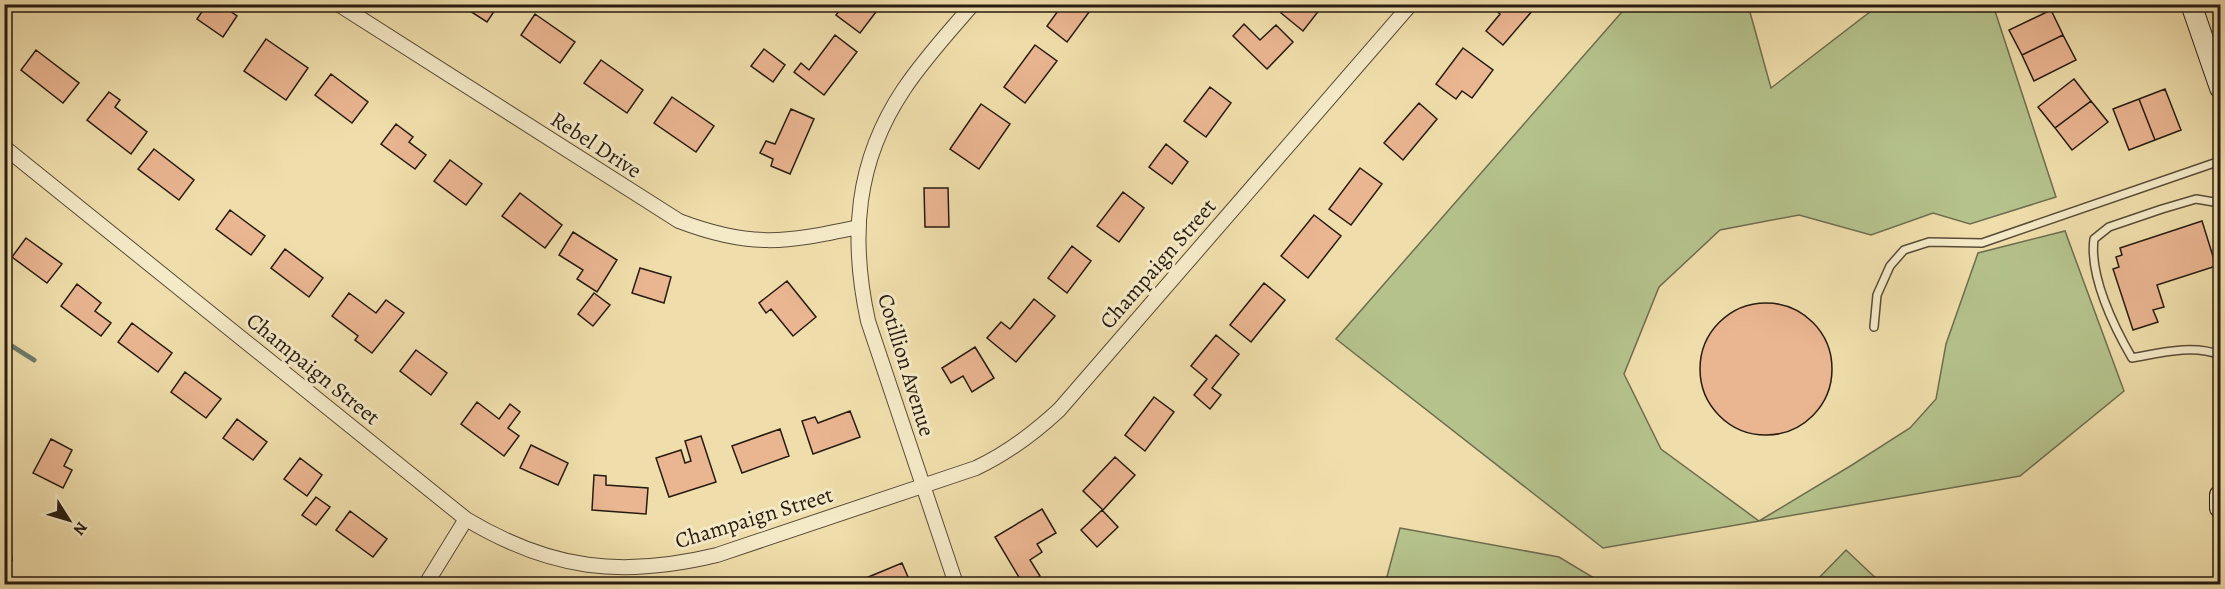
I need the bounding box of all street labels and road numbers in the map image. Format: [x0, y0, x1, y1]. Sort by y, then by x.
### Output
street label: Rebel Drive [545, 104, 647, 186]
street label: Champaign Street [1093, 192, 1223, 336]
street label: Cotillion Avenue [870, 290, 942, 440]
street label: Champaign Street [240, 306, 386, 432]
street label: Champaign Street [671, 480, 837, 556]

